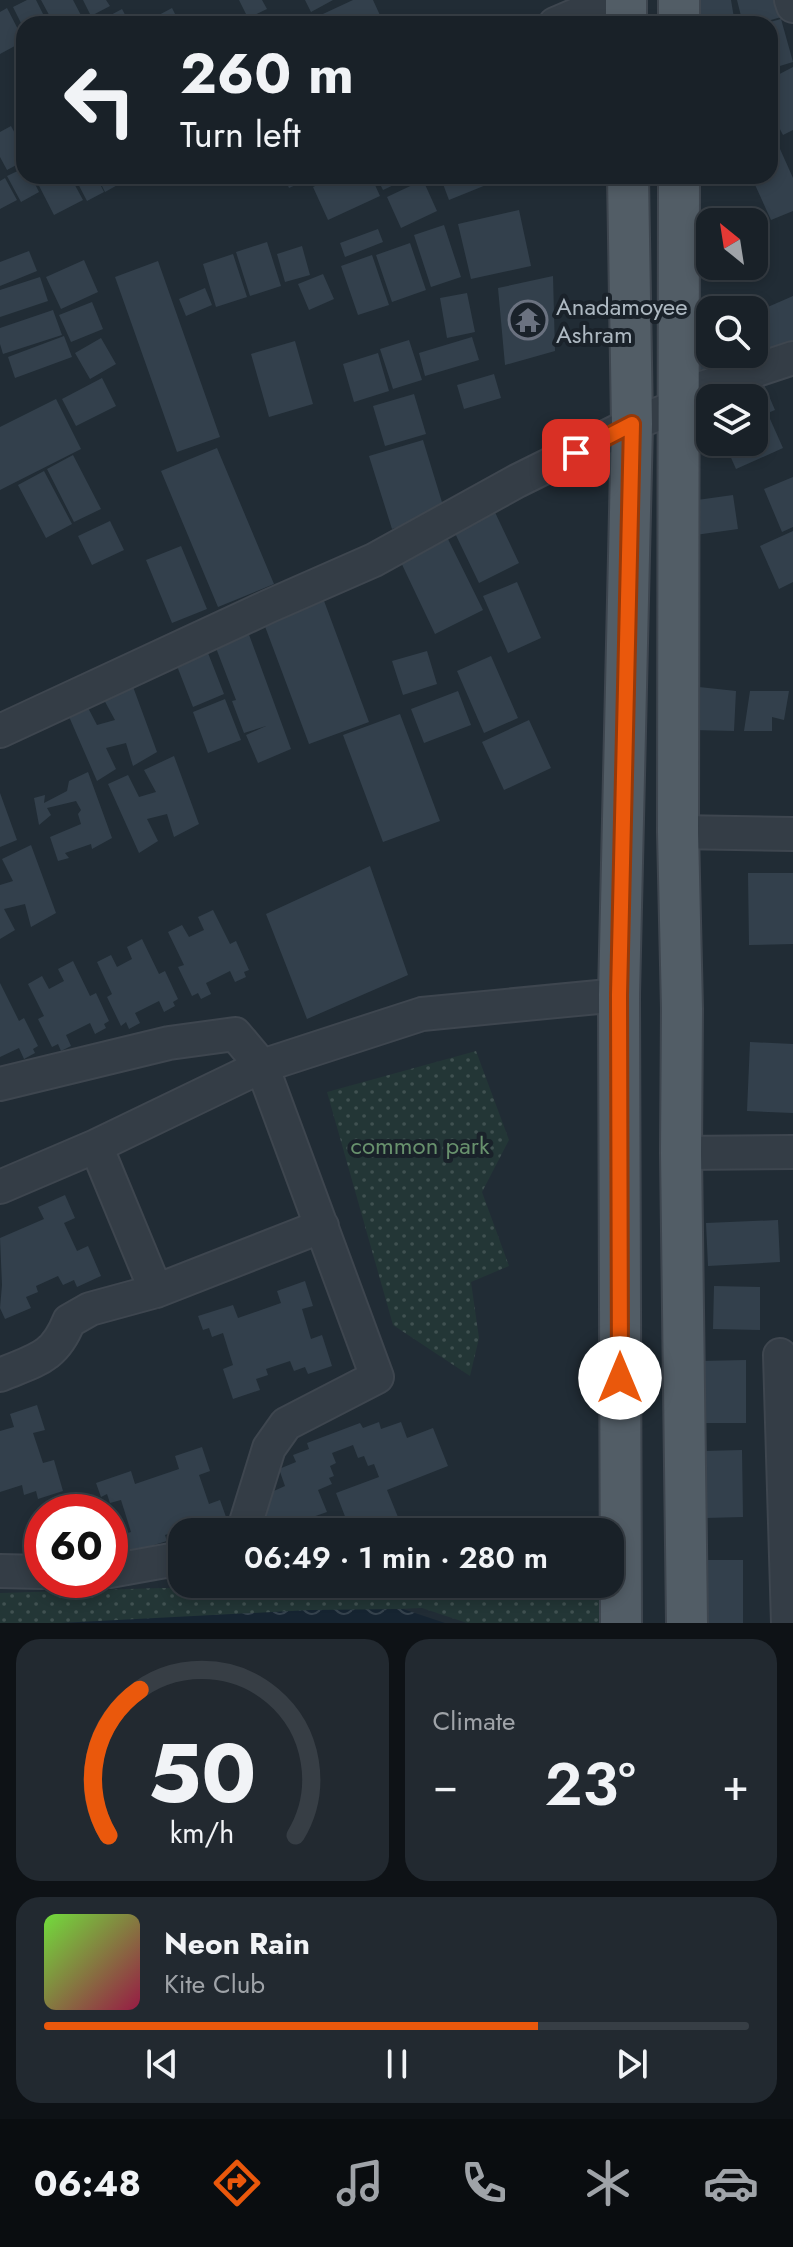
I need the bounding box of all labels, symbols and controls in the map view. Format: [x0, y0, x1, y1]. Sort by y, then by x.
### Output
text: 260 m [180, 33, 354, 114]
icon: left [48, 48, 152, 152]
text: Turn left [180, 108, 301, 160]
north arrow [696, 208, 768, 280]
map controls [696, 208, 768, 456]
place label: Anadamoyee Ashram [556, 289, 688, 352]
button: search [696, 296, 768, 368]
temple icon: Anadamoyee Ashram [507, 299, 549, 341]
button: layers [696, 384, 768, 456]
pin [542, 419, 610, 487]
icon: arrive [554, 431, 598, 475]
park label: common park [351, 1128, 490, 1163]
position arrow [578, 1336, 662, 1420]
speed limit sign: 60 [24, 1494, 128, 1598]
text: 06:49 · 1 min · 280 m [244, 1536, 548, 1579]
text: Climate [433, 1702, 515, 1740]
text: 50 [148, 1713, 257, 1833]
text: 23° [545, 1741, 636, 1828]
text: − [433, 1753, 458, 1817]
text: + [722, 1753, 749, 1817]
text: km/h [170, 1812, 235, 1854]
text: Neon Rain [164, 1922, 310, 1965]
text: Kite Club [164, 1965, 265, 2003]
icon: previous [140, 2042, 184, 2086]
icon: pause [375, 2042, 419, 2086]
icon: next [610, 2042, 654, 2086]
icon: directions [209, 2155, 265, 2211]
icon: music [332, 2155, 388, 2211]
icon: phone [456, 2155, 512, 2211]
icon: climate [580, 2155, 636, 2211]
icon: car [703, 2155, 759, 2211]
text: 06:48 [34, 2157, 141, 2209]

